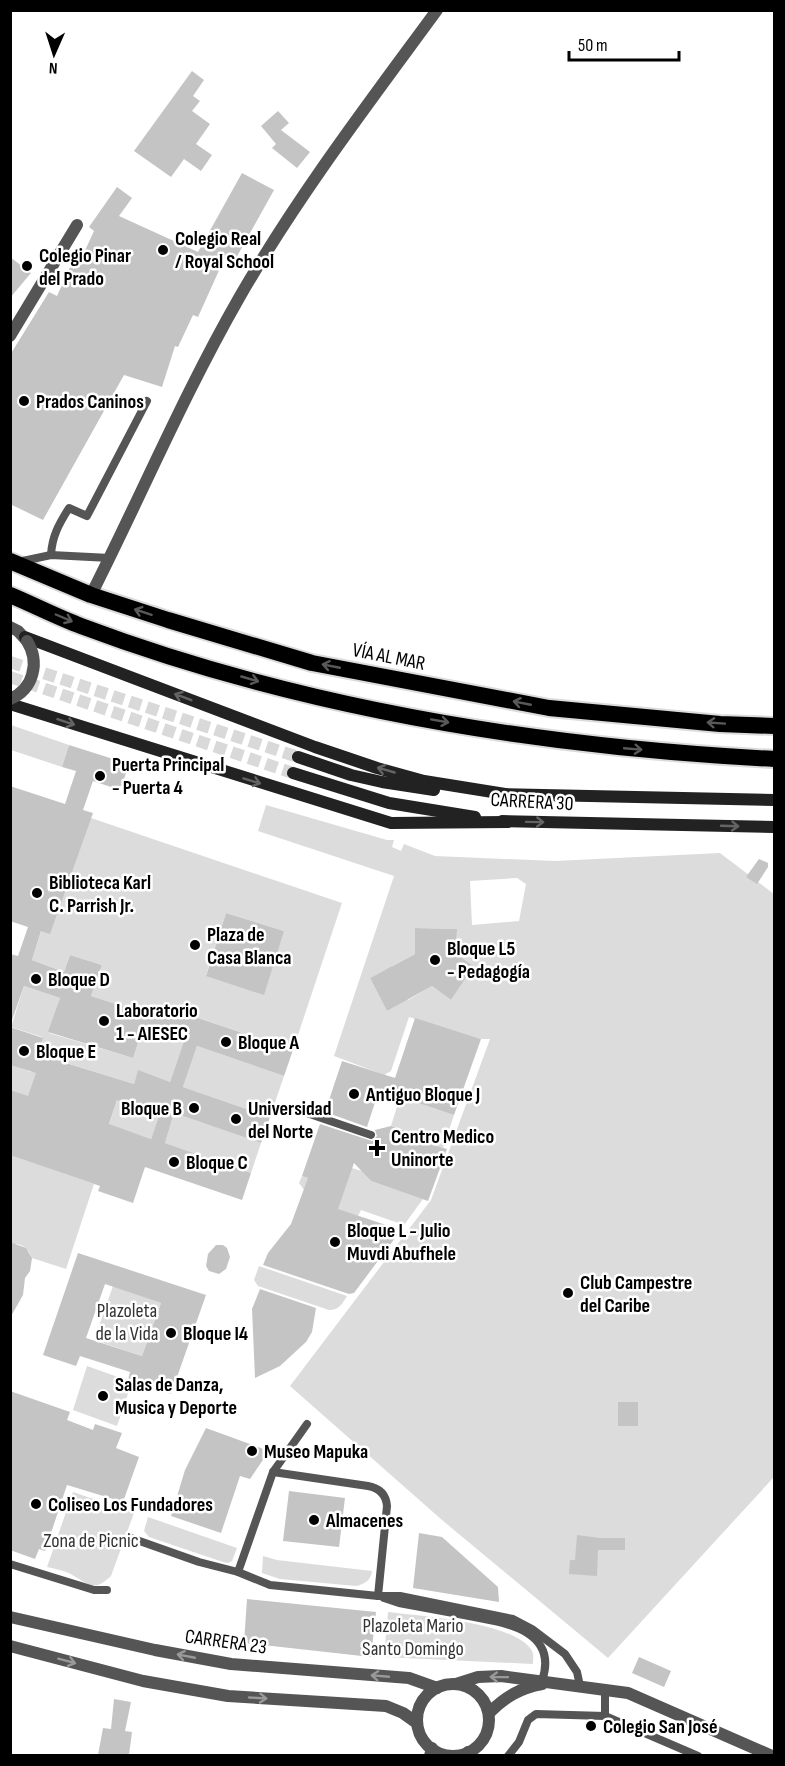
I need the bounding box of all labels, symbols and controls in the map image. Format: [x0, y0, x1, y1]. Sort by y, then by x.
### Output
north arrow [24, 24, 84, 84]
scale bar [569, 24, 678, 62]
text: 50 m [578, 35, 608, 56]
text: N [49, 58, 58, 77]
place label: Colegio Real / Royal School [175, 227, 274, 274]
marker: Colegio Real / Royal School [156, 243, 170, 257]
place label: Colegio Pinar del Prado [39, 244, 131, 291]
marker: Colegio Pinar del Prado [20, 259, 34, 273]
place label: Prados Caninos [36, 390, 144, 414]
marker: Prados Caninos [17, 394, 31, 408]
one-way arrow [134, 606, 153, 617]
one-way arrow [55, 613, 73, 625]
street label: VÍA AL MAR [350, 638, 427, 676]
one-way arrow [321, 660, 341, 671]
one-way arrow [240, 673, 259, 685]
one-way arrow [174, 691, 193, 702]
one-way arrow [513, 697, 533, 708]
one-way arrow [429, 716, 449, 727]
one-way arrow [56, 717, 75, 728]
one-way arrow [707, 718, 727, 729]
one-way arrow [622, 744, 642, 755]
place label: Puerta Principal - Puerta 4 [112, 753, 224, 800]
one-way arrow [377, 764, 396, 775]
marker: Puerta Principal - Puerta 4 [93, 769, 107, 783]
one-way arrow [242, 776, 261, 787]
street label: CARRERA 30 [490, 788, 574, 816]
one-way arrow [524, 816, 544, 828]
one-way arrow [719, 820, 739, 831]
place label: Biblioteca Karl C. Parrish Jr. [49, 871, 151, 918]
marker: Biblioteca Karl C. Parrish Jr. [30, 886, 44, 900]
place label: Plaza de Casa Blanca [207, 923, 291, 970]
place label: Bloque L5 - Pedagogía [447, 937, 530, 984]
marker: Plaza de Casa Blanca [188, 938, 202, 952]
marker: Bloque L5 - Pedagogía [428, 953, 442, 967]
place label: Bloque D [48, 968, 110, 992]
marker: Bloque D [29, 972, 43, 986]
place label: Laboratorio 1 - AIESEC [116, 999, 198, 1046]
marker: Laboratorio 1 - AIESEC [97, 1014, 111, 1028]
place label: Bloque A [238, 1031, 299, 1055]
marker: Bloque A [219, 1035, 233, 1049]
place label: Bloque E [36, 1040, 96, 1064]
marker: Bloque E [17, 1044, 31, 1058]
place label: Antiguo Bloque J [365, 1083, 480, 1107]
marker: Antiguo Bloque J [347, 1087, 361, 1101]
place label: Bloque B [121, 1097, 182, 1121]
place label: Universidad del Norte [248, 1097, 332, 1144]
marker: Bloque B [187, 1101, 201, 1115]
marker: Universidad del Norte [229, 1112, 243, 1126]
place label: Centro Medico Uninorte [391, 1125, 494, 1172]
marker: Centro Medico Uninorte [368, 1139, 386, 1157]
place label: Bloque C [186, 1151, 248, 1175]
marker: Bloque C [167, 1155, 181, 1169]
place label: Bloque L - Julio Muvdi Abufhele [347, 1219, 456, 1266]
marker: Bloque L - Julio Muvdi Abufhele [328, 1235, 342, 1249]
place label: Club Campestre del Caribe [580, 1271, 692, 1318]
marker: Club Campestre del Caribe [561, 1286, 575, 1300]
park label: Plazoleta de la Vida [96, 1299, 158, 1346]
place label: Bloque I4 [183, 1322, 248, 1346]
marker: Bloque I4 [164, 1326, 178, 1340]
place label: Salas de Danza, Musica y Deporte [115, 1373, 237, 1420]
marker: Salas de Danza, Musica y Deporte [96, 1389, 110, 1403]
place label: Museo Mapuka [264, 1440, 368, 1464]
marker: Museo Mapuka [245, 1444, 259, 1458]
place label: Coliseo Los Fundadores [48, 1493, 213, 1517]
marker: Coliseo Los Fundadores [29, 1497, 43, 1511]
place label: Almacenes [325, 1509, 404, 1533]
marker: Almacenes [307, 1513, 321, 1527]
park label: Zona de Picnic [43, 1529, 139, 1553]
park label: Plazoleta Mario Santo Domingo [362, 1614, 464, 1661]
street label: CARRERA 23 [183, 1624, 268, 1660]
one-way arrow [177, 1650, 197, 1661]
one-way arrow [57, 1655, 76, 1667]
one-way arrow [371, 1670, 391, 1681]
one-way arrow [489, 1671, 509, 1683]
one-way arrow [248, 1692, 268, 1703]
place label: Colegio San José [603, 1715, 717, 1739]
marker: Colegio San José [584, 1719, 598, 1733]

